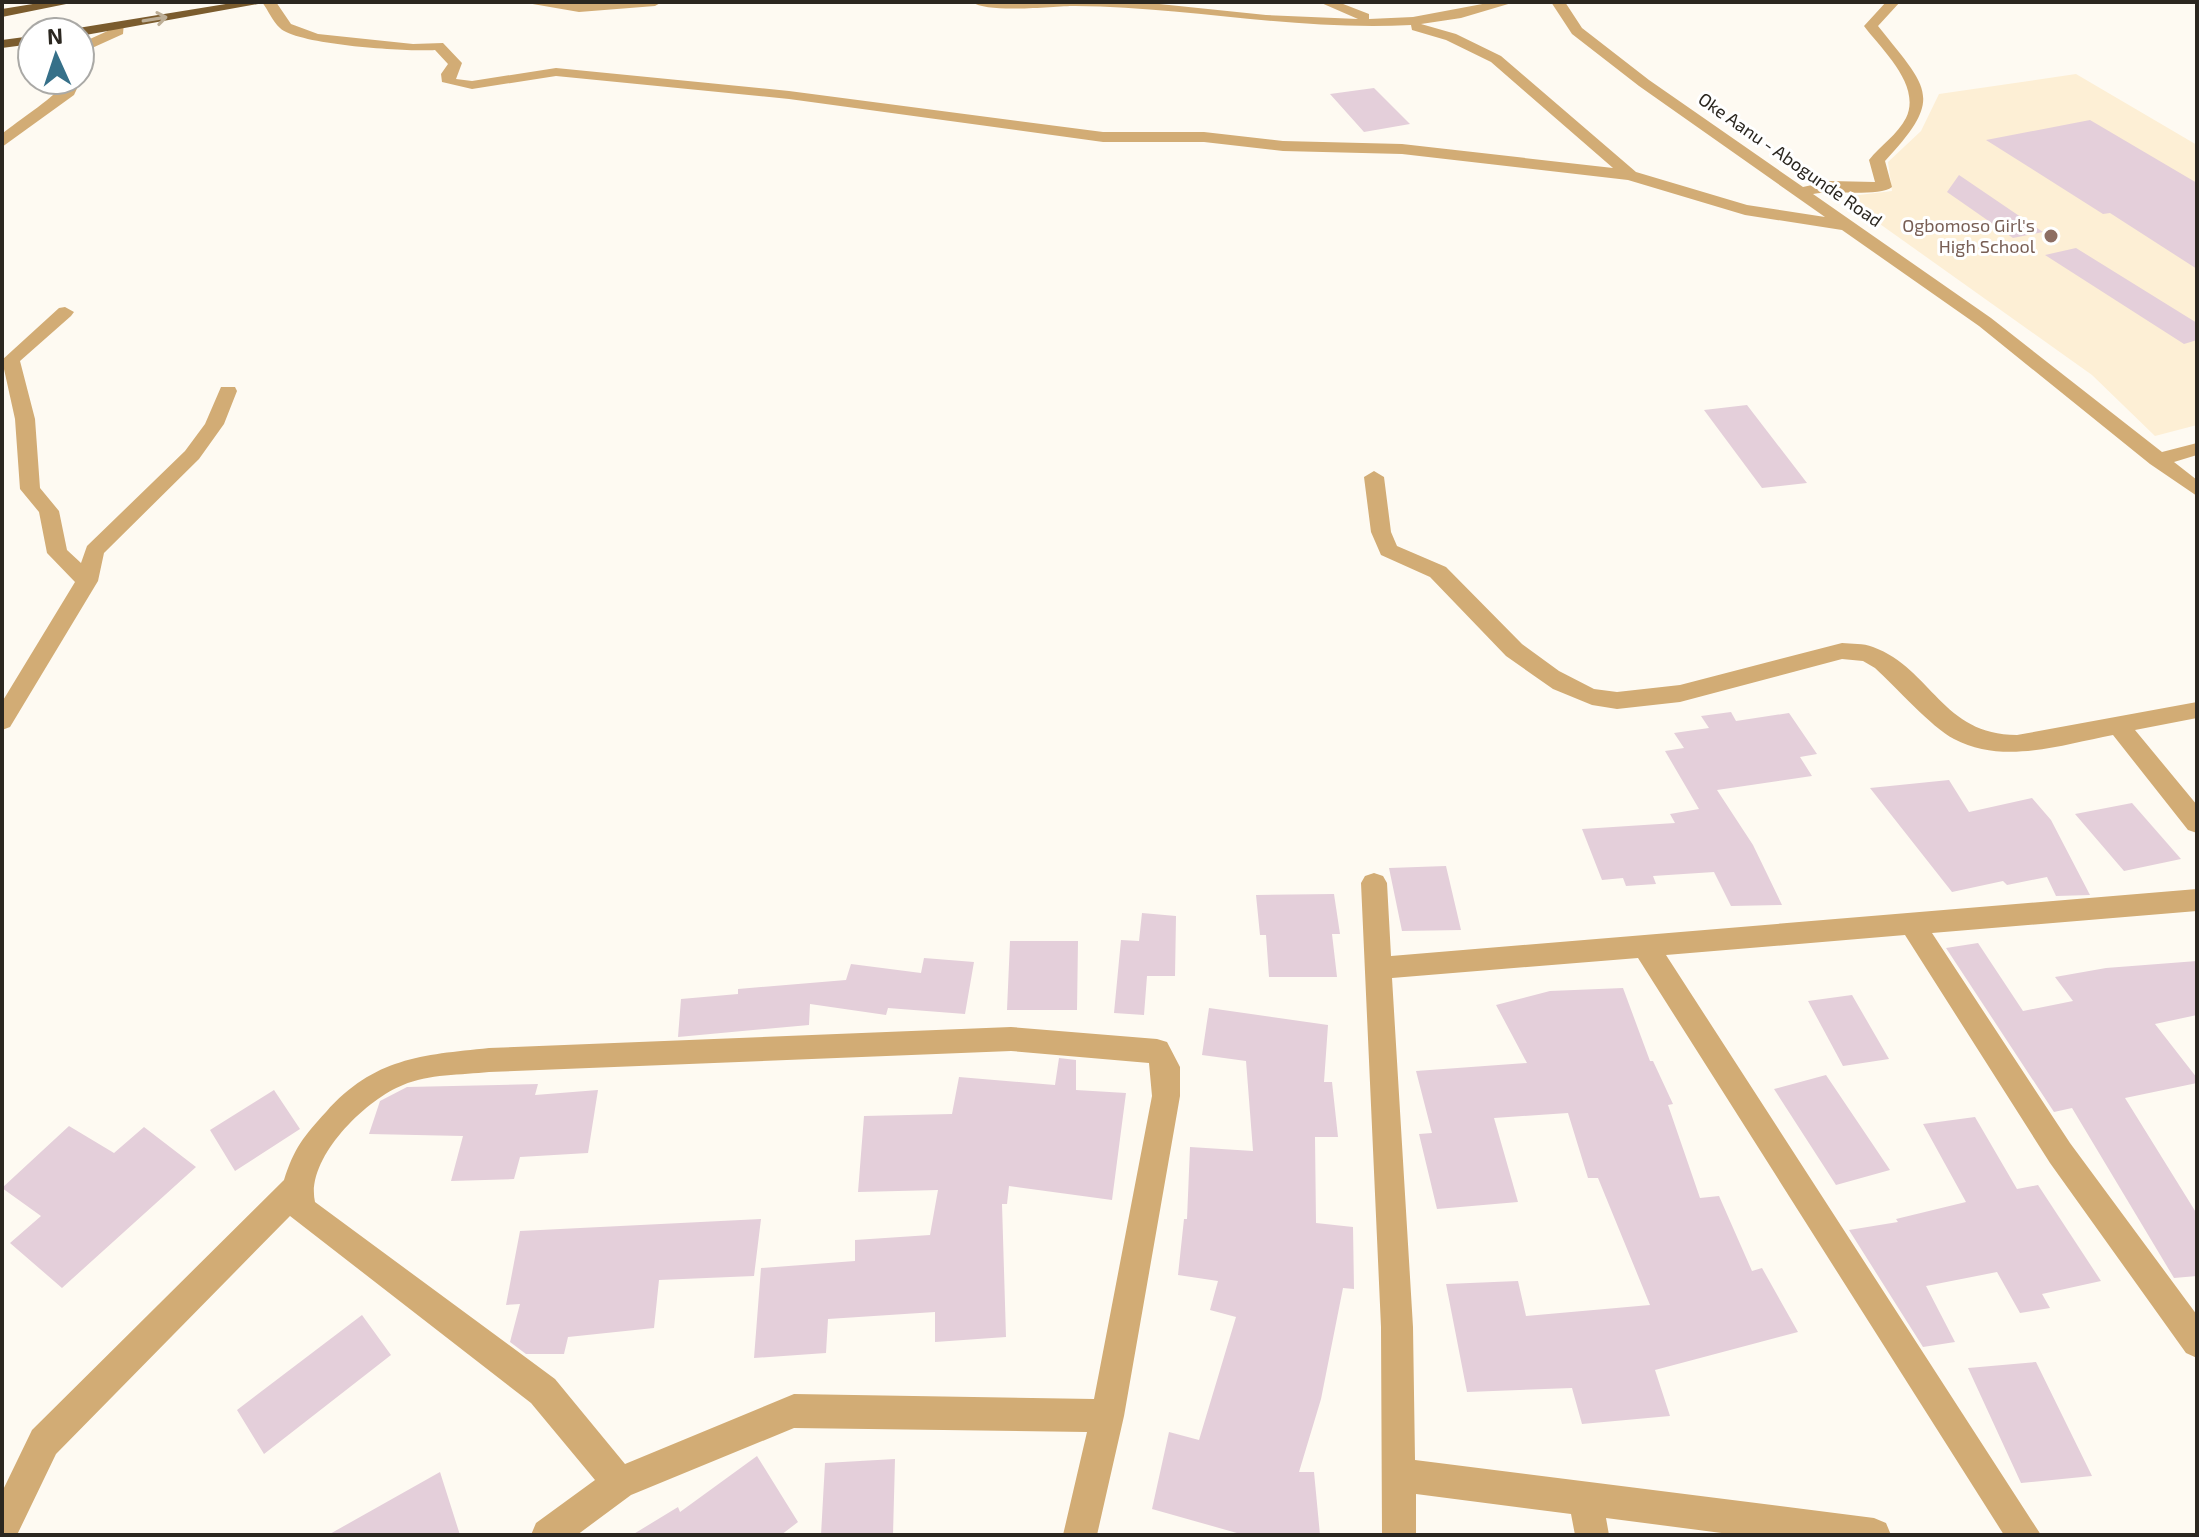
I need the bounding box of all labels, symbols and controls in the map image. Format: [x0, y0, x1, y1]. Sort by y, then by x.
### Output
one-way arrow [142, 11, 167, 26]
north arrow [16, 16, 96, 96]
text: N [46, 22, 64, 48]
street label: Oke Aanu - Abogunde Road [1694, 87, 1887, 231]
place label: Ogbomoso Girl's High School [1902, 214, 2036, 257]
marker: Ogbomoso Girl's High School [2042, 227, 2060, 245]

